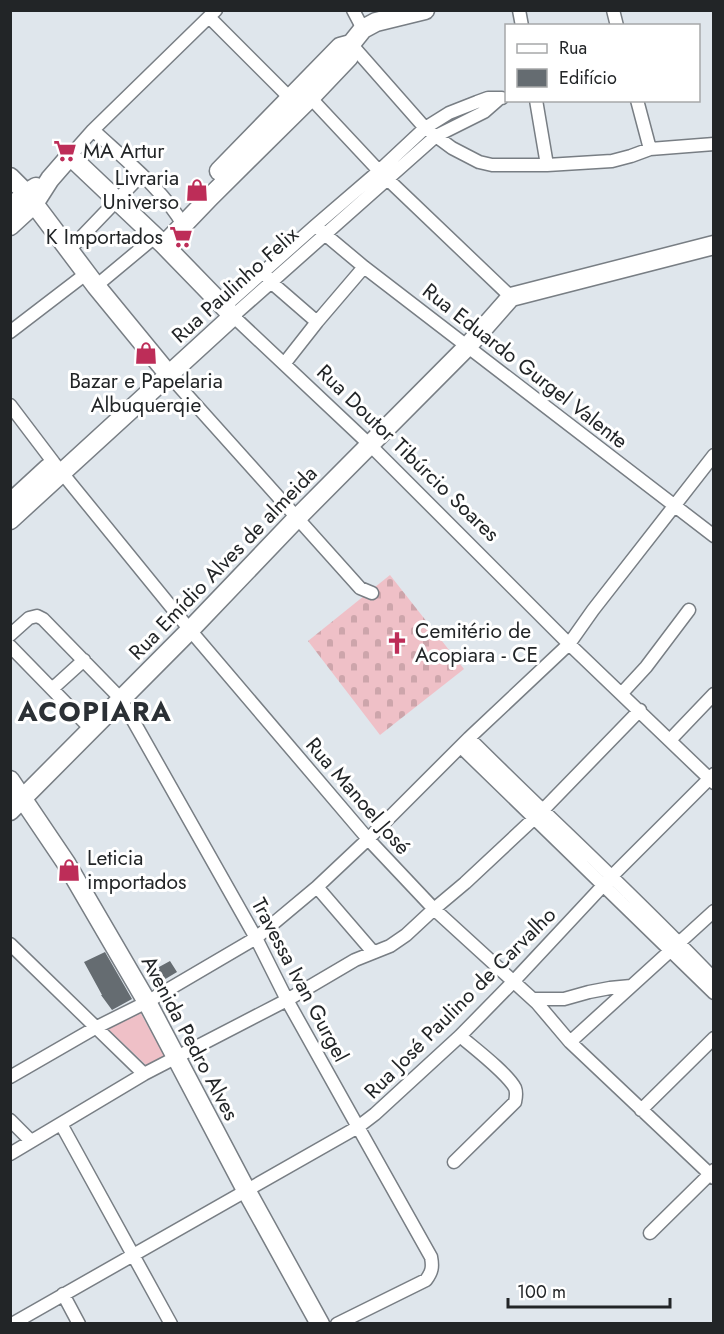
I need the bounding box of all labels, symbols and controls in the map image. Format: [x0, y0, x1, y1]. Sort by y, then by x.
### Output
legend [505, 24, 700, 102]
text: Rua [559, 35, 587, 61]
text: Edifício [559, 65, 617, 91]
place label: MA Artur [83, 136, 165, 166]
supermarket icon: MA Artur [52, 138, 78, 164]
place label: Livraria Universo [102, 163, 179, 217]
shop icon: Livraria Universo [184, 177, 210, 203]
street label: Rua Paulinho Felix [165, 220, 305, 350]
place label: K Importados [46, 222, 163, 252]
supermarket icon: K Importados [168, 224, 194, 250]
street label: Rua Eduardo Gurgel Valente [416, 276, 634, 456]
shop icon: Bazar e Papelaria Albuquerqie [133, 340, 159, 366]
street label: Rua Doutor Tibúrcio Soares [310, 358, 506, 548]
place label: Bazar e Papelaria Albuquerqie [69, 366, 223, 420]
street label: Rua Emídio Alves de almeida [122, 459, 324, 667]
place label: Cemitério de Acopiara - CE [415, 616, 538, 670]
church icon: Cemitério de Acopiara - CE [384, 630, 410, 656]
district label: ACOPIARA [17, 692, 172, 731]
street label: Rua Manoel José [299, 731, 417, 861]
place label: Leticia importados [87, 843, 187, 897]
shop icon: Leticia importados [56, 857, 82, 883]
street label: Travessa Ivan Gurgel [244, 893, 356, 1067]
street label: Rua José Paulino de Carvalho [357, 900, 563, 1106]
street label: Avenida Pedro Alves [134, 950, 246, 1126]
scale bar [508, 1271, 670, 1309]
text: 100 m [517, 1279, 566, 1305]

